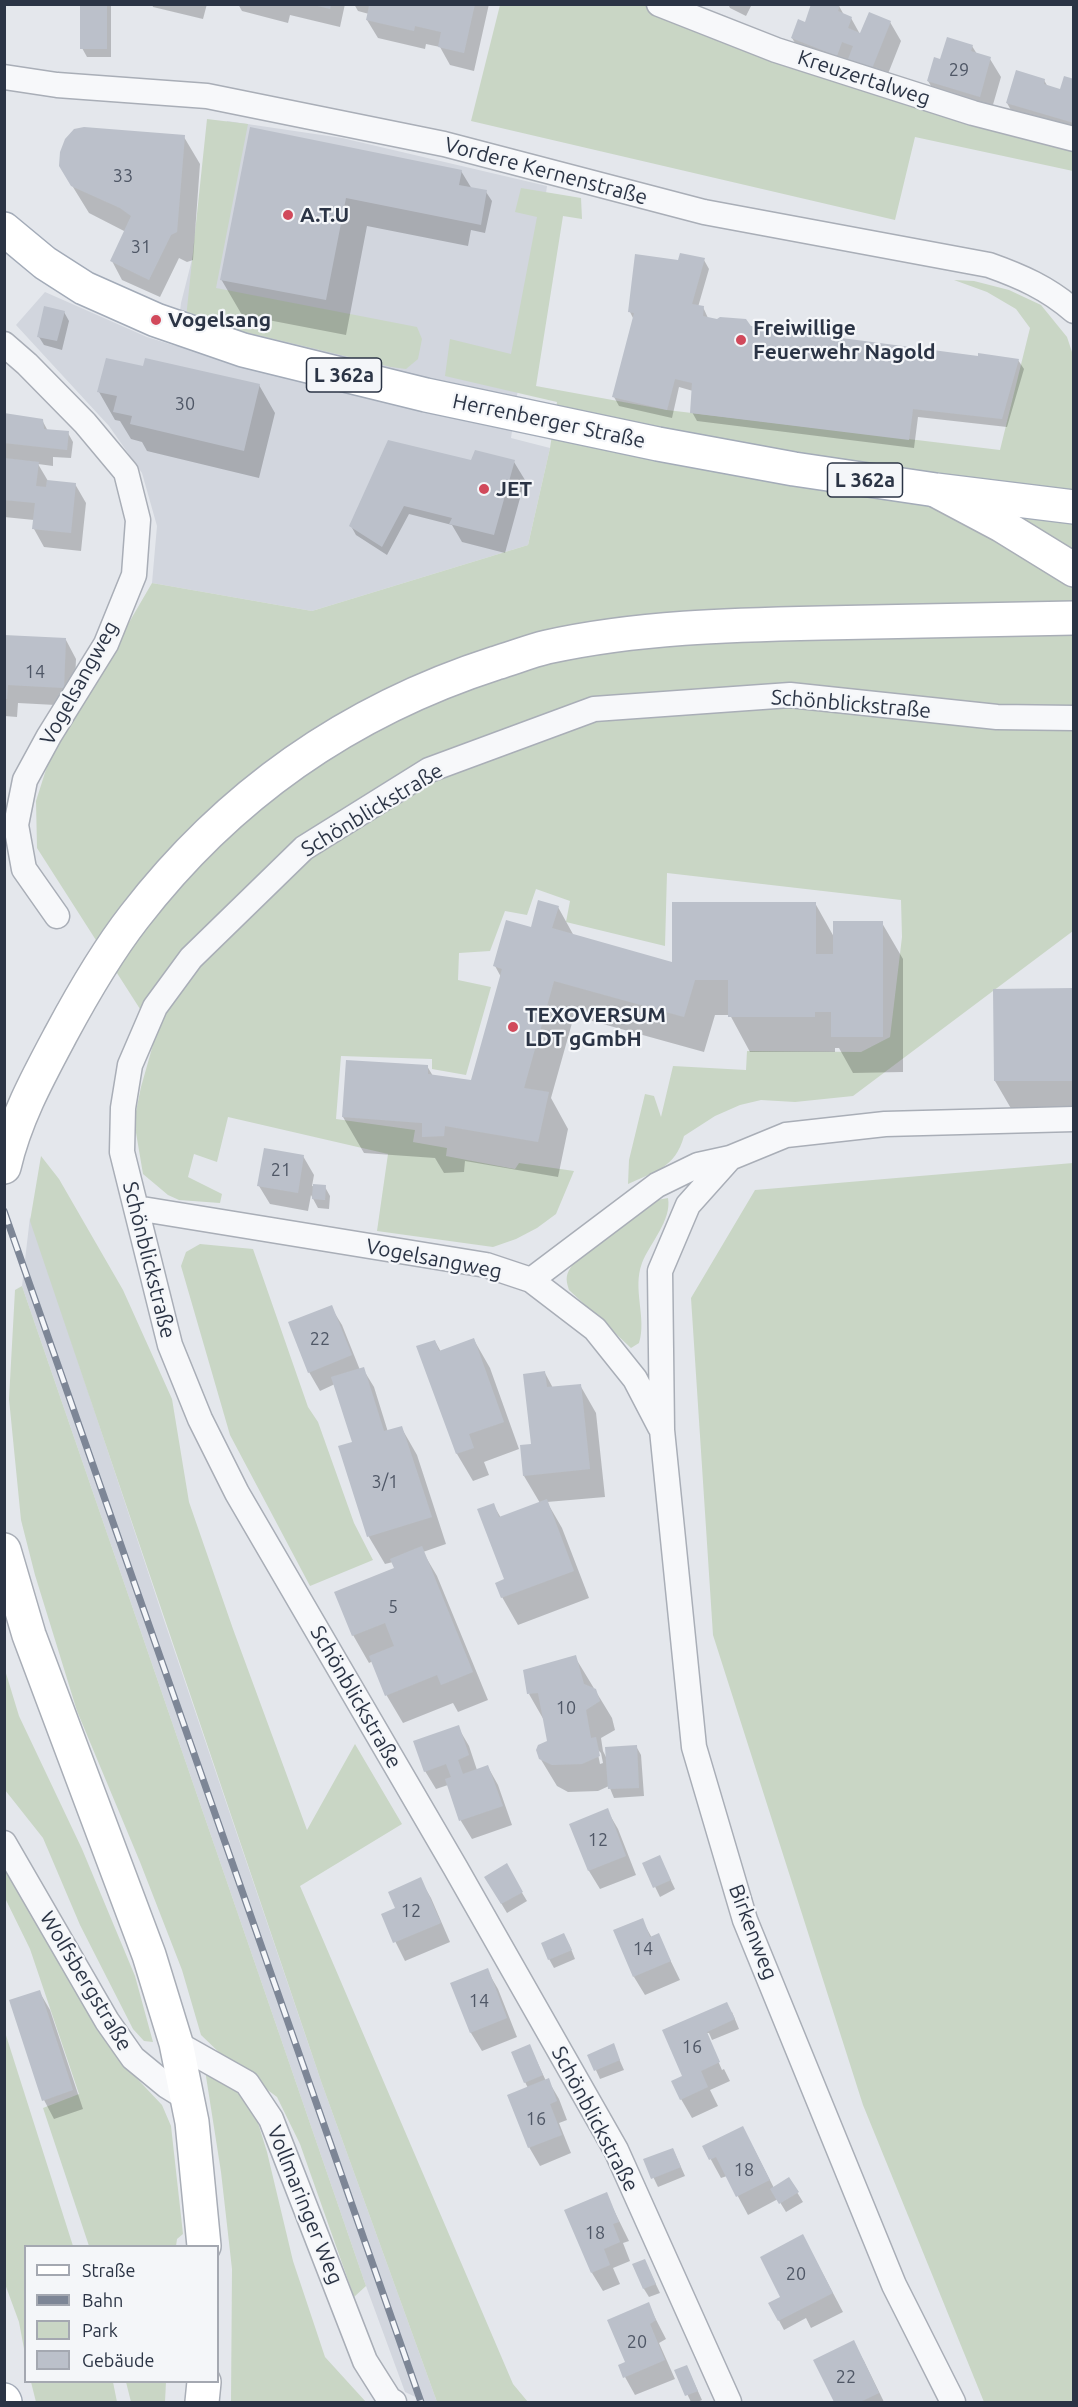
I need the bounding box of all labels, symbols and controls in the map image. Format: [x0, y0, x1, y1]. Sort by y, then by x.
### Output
street label: Kreuzertalweg [795, 45, 933, 111]
house number: 29 [949, 59, 969, 81]
street label: Vordere Kernenstraße [442, 132, 650, 210]
house number: 33 [113, 165, 133, 187]
place label: A.T.U [300, 202, 349, 228]
marker: A.T.U [281, 208, 295, 222]
house number: 31 [131, 236, 151, 258]
place label: Vogelsang [168, 307, 271, 333]
marker: Vogelsang [149, 313, 163, 327]
place label: Freiwillige Feuerwehr Nagold [753, 315, 936, 365]
marker: Freiwillige Feuerwehr Nagold [734, 333, 748, 347]
road number: L 362a [306, 358, 382, 392]
street label: Herrenberger Straße [450, 388, 648, 454]
house number: 30 [175, 393, 195, 415]
road number: L 362a [828, 463, 902, 497]
place label: JET [496, 476, 532, 502]
marker: JET [477, 482, 491, 496]
street label: Vogelsangweg [35, 617, 123, 749]
house number: 14 [25, 661, 45, 683]
street label: Schönblickstraße [770, 684, 932, 724]
street label: Schönblickstraße [297, 758, 447, 862]
place label: TEXOVERSUM LDT gGmbH [525, 1002, 666, 1052]
marker: TEXOVERSUM LDT gGmbH [506, 1020, 520, 1034]
house number: 21 [271, 1159, 291, 1181]
street label: Schönblickstraße [117, 1179, 181, 1341]
street label: Vogelsangweg [364, 1233, 504, 1285]
house number: 22 [310, 1328, 330, 1350]
house number: 3/1 [372, 1471, 398, 1493]
house number: 5 [388, 1596, 398, 1618]
street label: Schönblickstraße [305, 1621, 407, 1773]
house number: 10 [556, 1697, 576, 1719]
house number: 12 [588, 1829, 608, 1851]
street label: Birkenweg [723, 1881, 783, 1983]
house number: 12 [401, 1900, 421, 1922]
street label: Wolfsbergstraße [34, 1907, 138, 2055]
house number: 14 [633, 1938, 653, 1960]
house number: 14 [469, 1990, 489, 2012]
house number: 16 [682, 2036, 702, 2058]
street label: Schönblickstraße [546, 2042, 644, 2196]
house number: 16 [526, 2108, 546, 2130]
street label: Vollmaringer Weg [262, 2122, 348, 2288]
house number: 18 [734, 2159, 754, 2181]
house number: 18 [585, 2222, 605, 2244]
legend [24, 2245, 219, 2383]
text: Straße [82, 2260, 135, 2280]
house number: 20 [786, 2263, 806, 2285]
text: Bahn [82, 2290, 123, 2310]
text: Park [82, 2320, 118, 2340]
house number: 20 [627, 2331, 647, 2353]
text: Gebäude [82, 2350, 154, 2370]
house number: 22 [836, 2366, 856, 2388]

